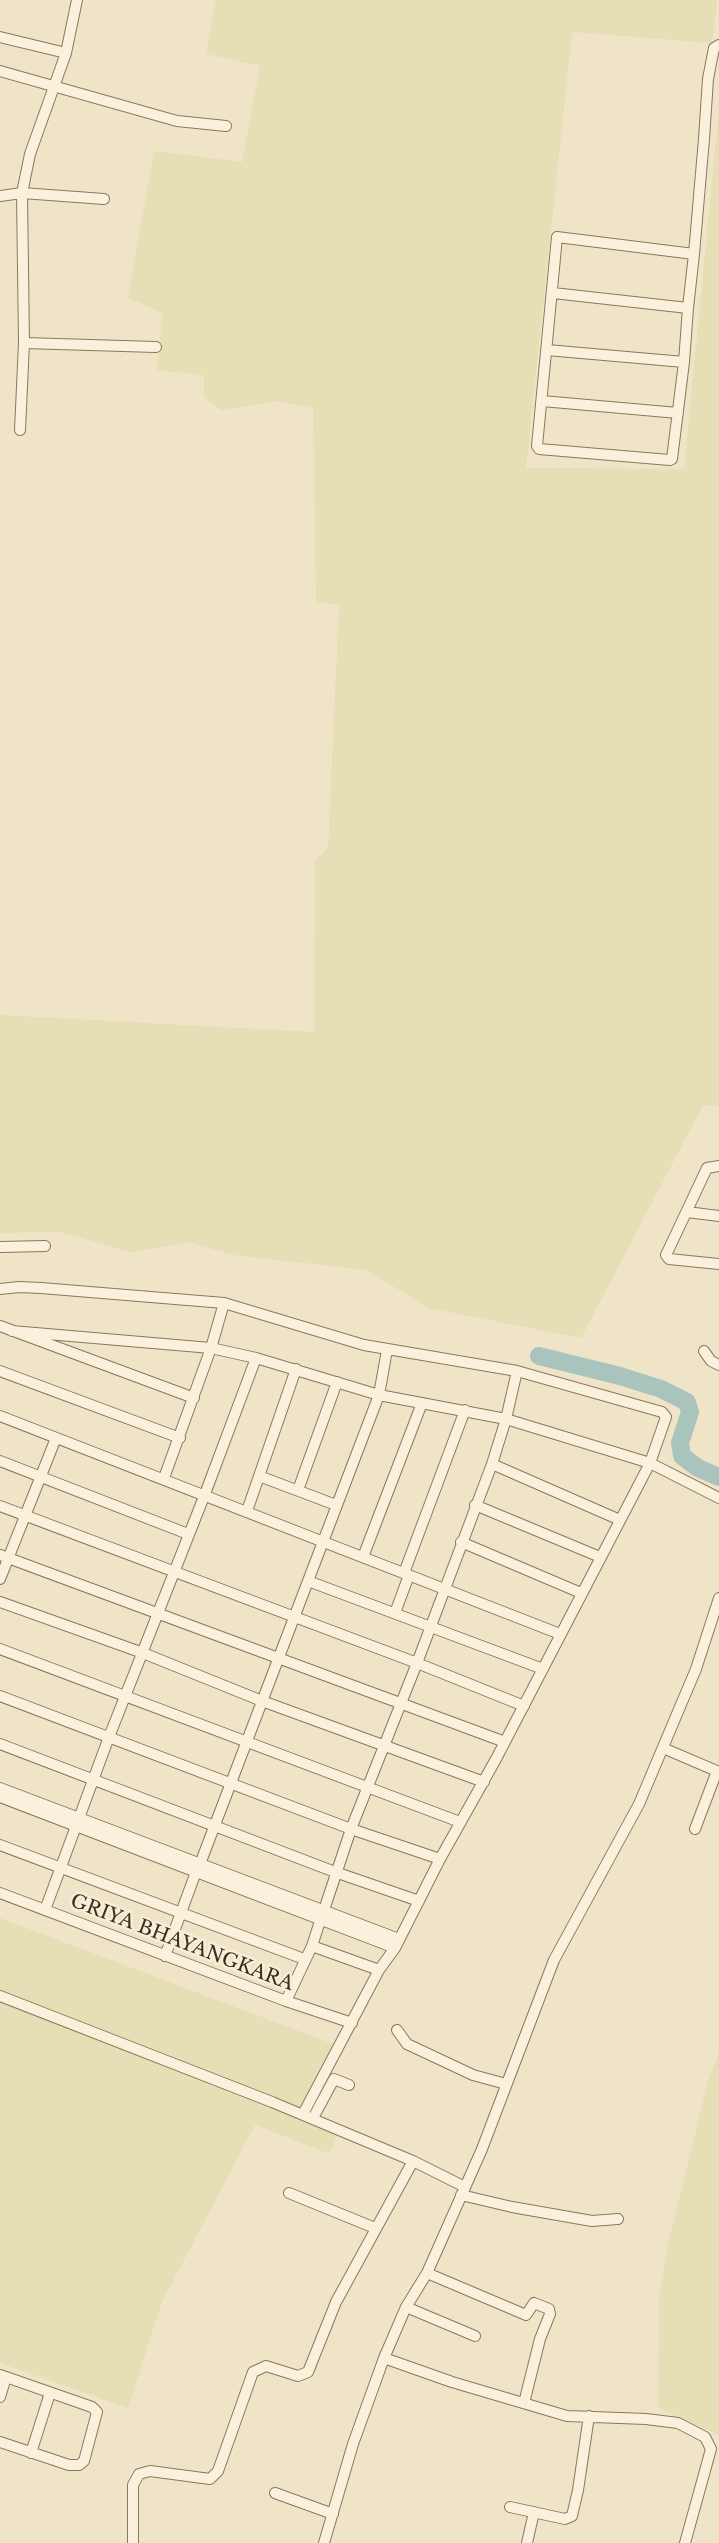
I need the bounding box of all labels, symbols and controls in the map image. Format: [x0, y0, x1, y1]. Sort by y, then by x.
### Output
street label: GRIYA BHAYANGKARA [67, 1890, 297, 1996]

